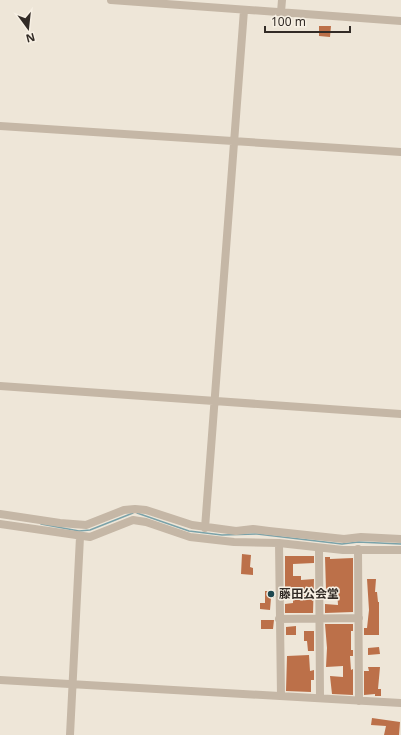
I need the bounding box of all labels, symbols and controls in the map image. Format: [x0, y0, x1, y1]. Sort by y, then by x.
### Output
north arrow [8, 8, 48, 48]
scale bar [265, 8, 350, 34]
text: 100 m [271, 13, 306, 30]
text: N [24, 30, 37, 47]
place label: 藤田公会堂 [279, 585, 339, 602]
marker: 藤田公会堂 [266, 589, 276, 599]

